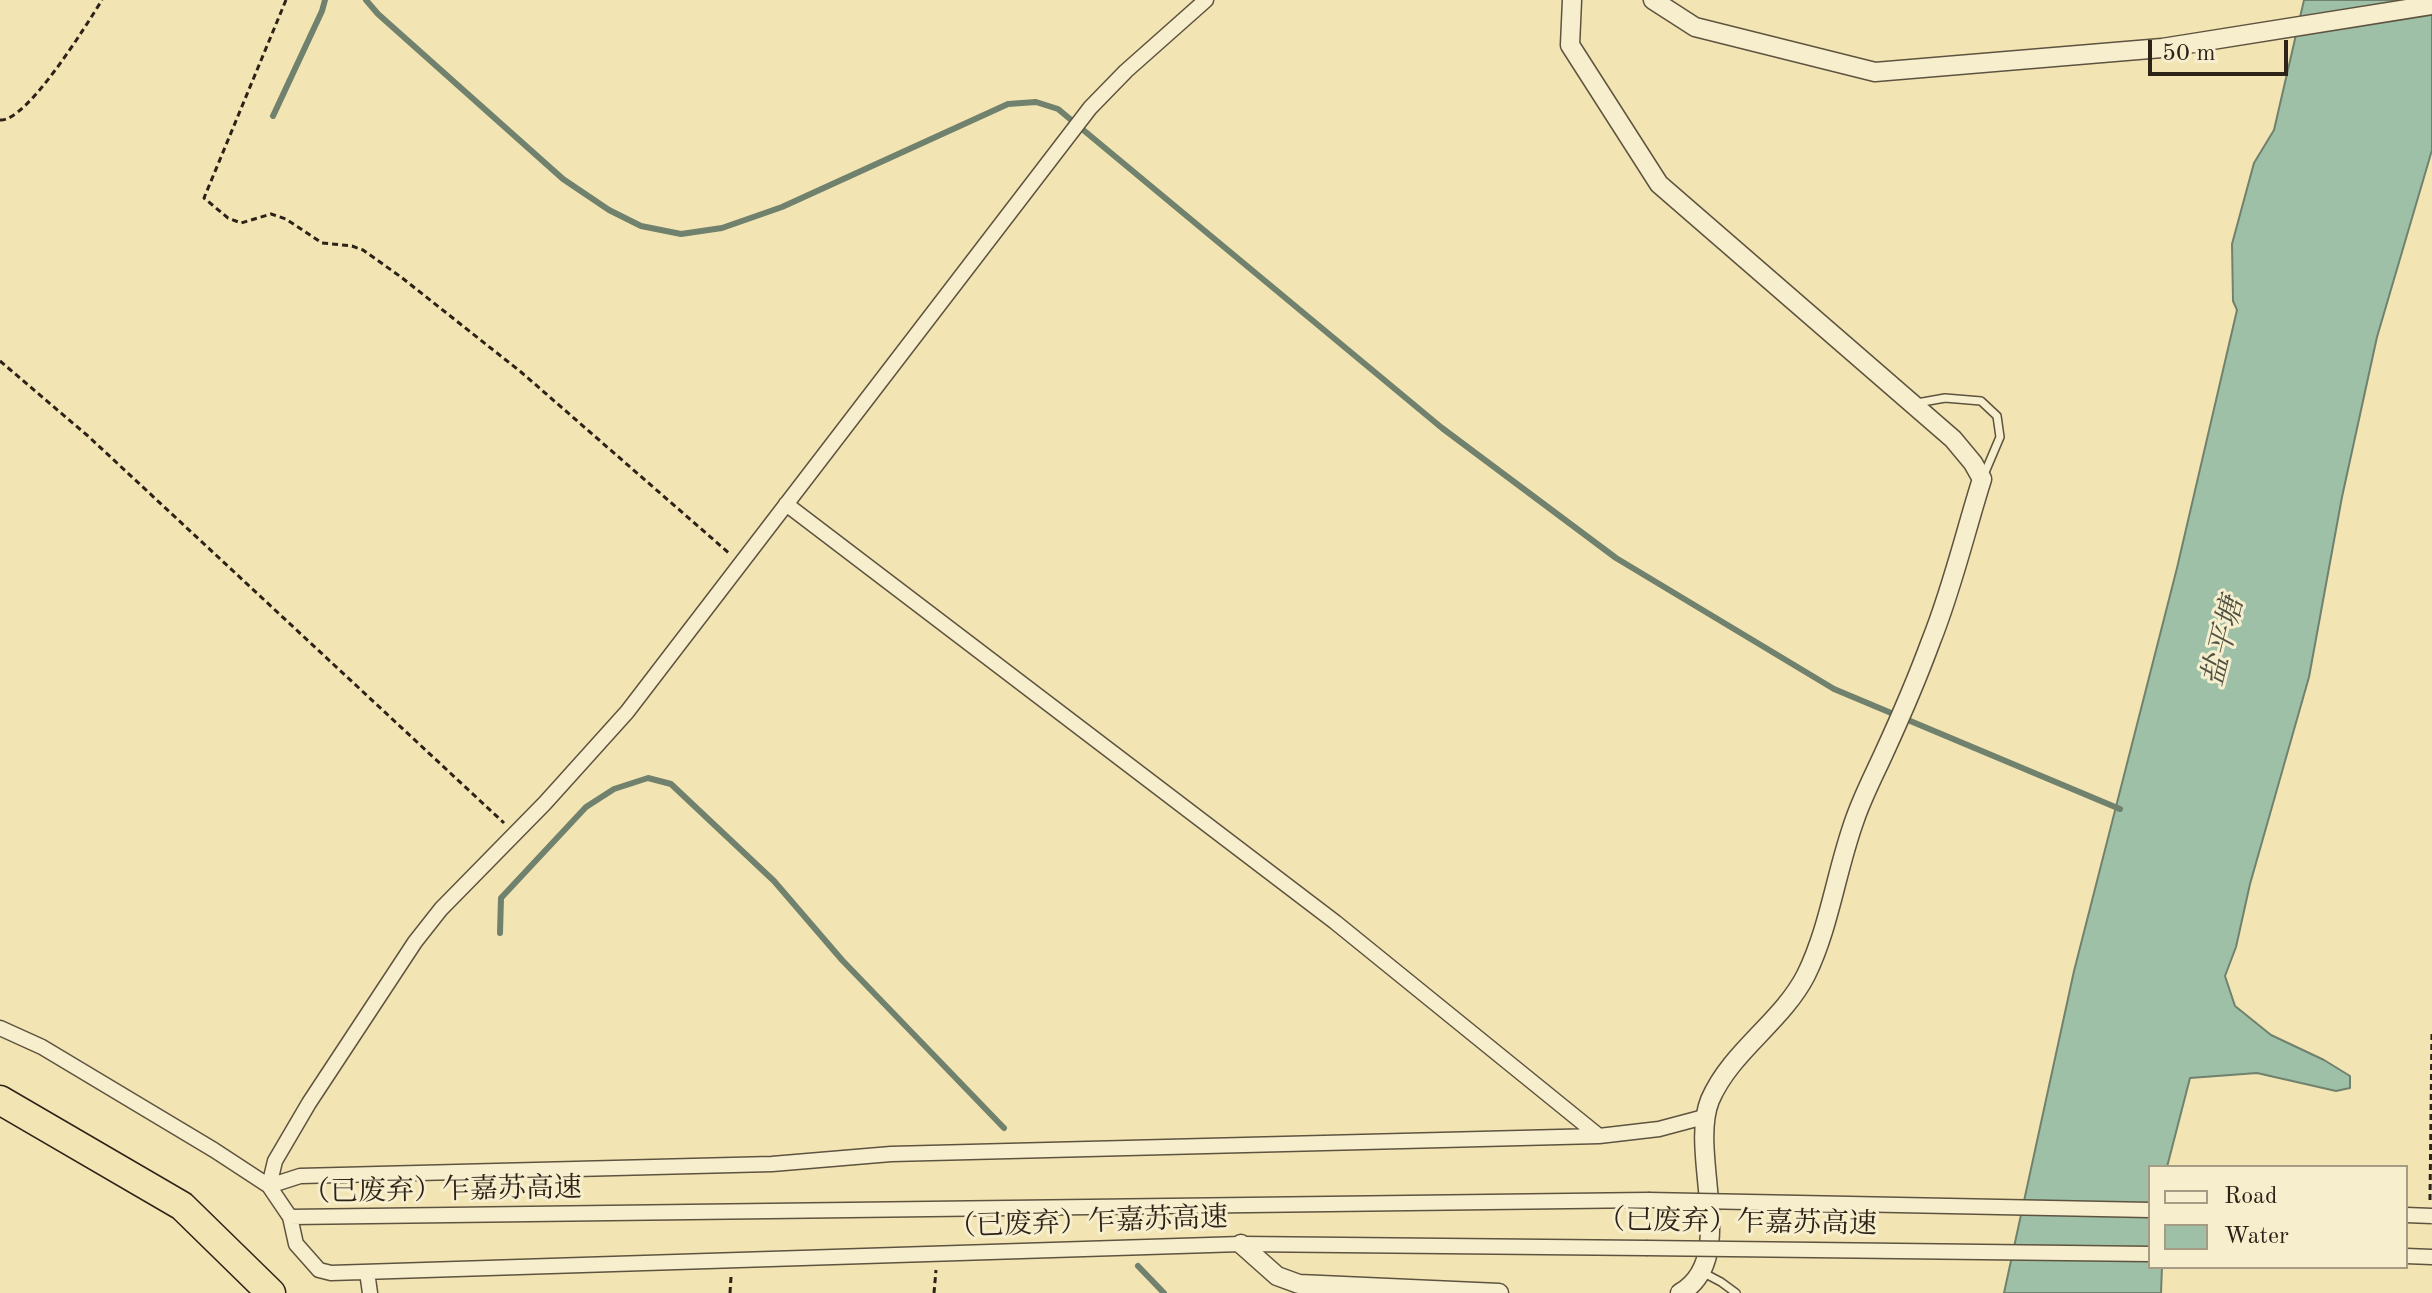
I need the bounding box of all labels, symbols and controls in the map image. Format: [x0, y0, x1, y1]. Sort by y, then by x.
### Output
scale bar [2152, 24, 2292, 74]
text: 50 m [2162, 42, 2216, 66]
water label: 盐平塘 [2196, 594, 2252, 690]
legend [2148, 1165, 2408, 1269]
street label: （已废弃）乍嘉苏高速 [302, 1172, 582, 1210]
text: Road [2224, 1185, 2277, 1209]
street label: （已废弃）乍嘉苏高速 [947, 1201, 1229, 1245]
street label: （已废弃）乍嘉苏高速 [1597, 1204, 1877, 1242]
text: Water [2224, 1225, 2289, 1249]

